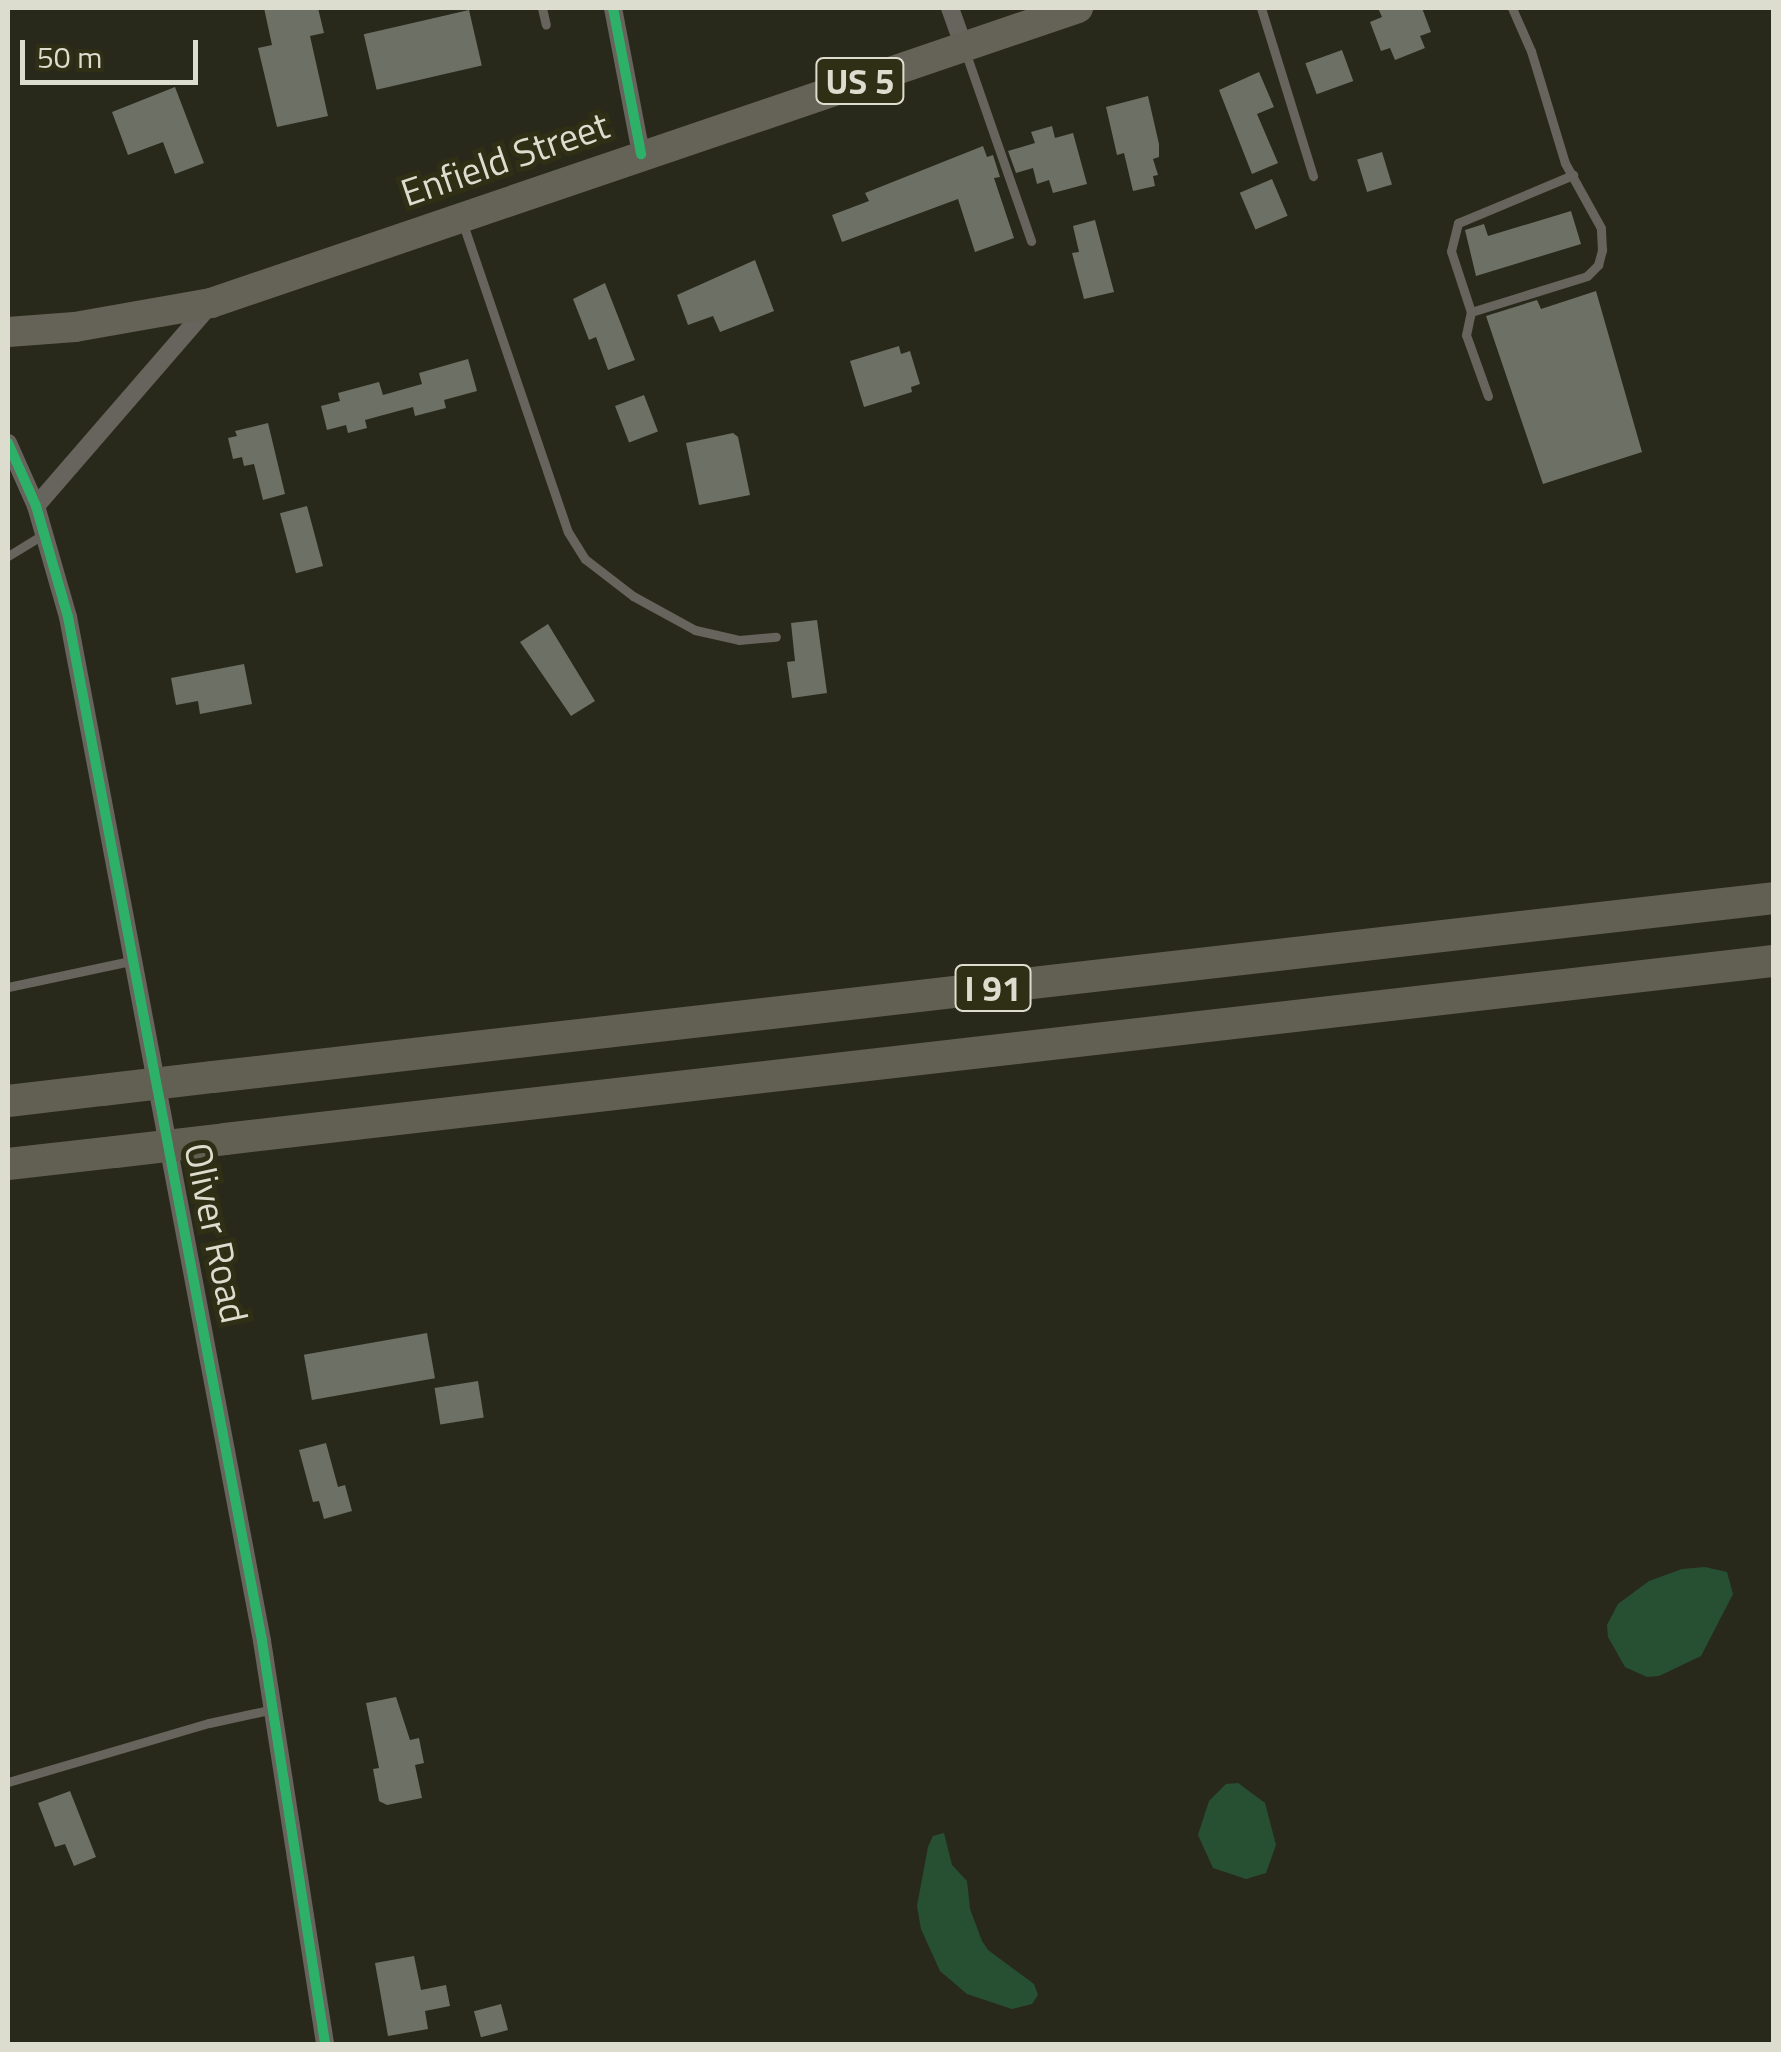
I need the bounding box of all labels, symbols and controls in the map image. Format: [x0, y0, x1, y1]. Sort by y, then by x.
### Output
scale bar [25, 20, 202, 82]
text: 50 m [37, 34, 102, 80]
road number: US 5 [815, 51, 905, 111]
street label: Enfield Street [395, 102, 615, 216]
road number: I 91 [953, 958, 1033, 1018]
street label: Oliver Road [175, 1139, 257, 1327]

